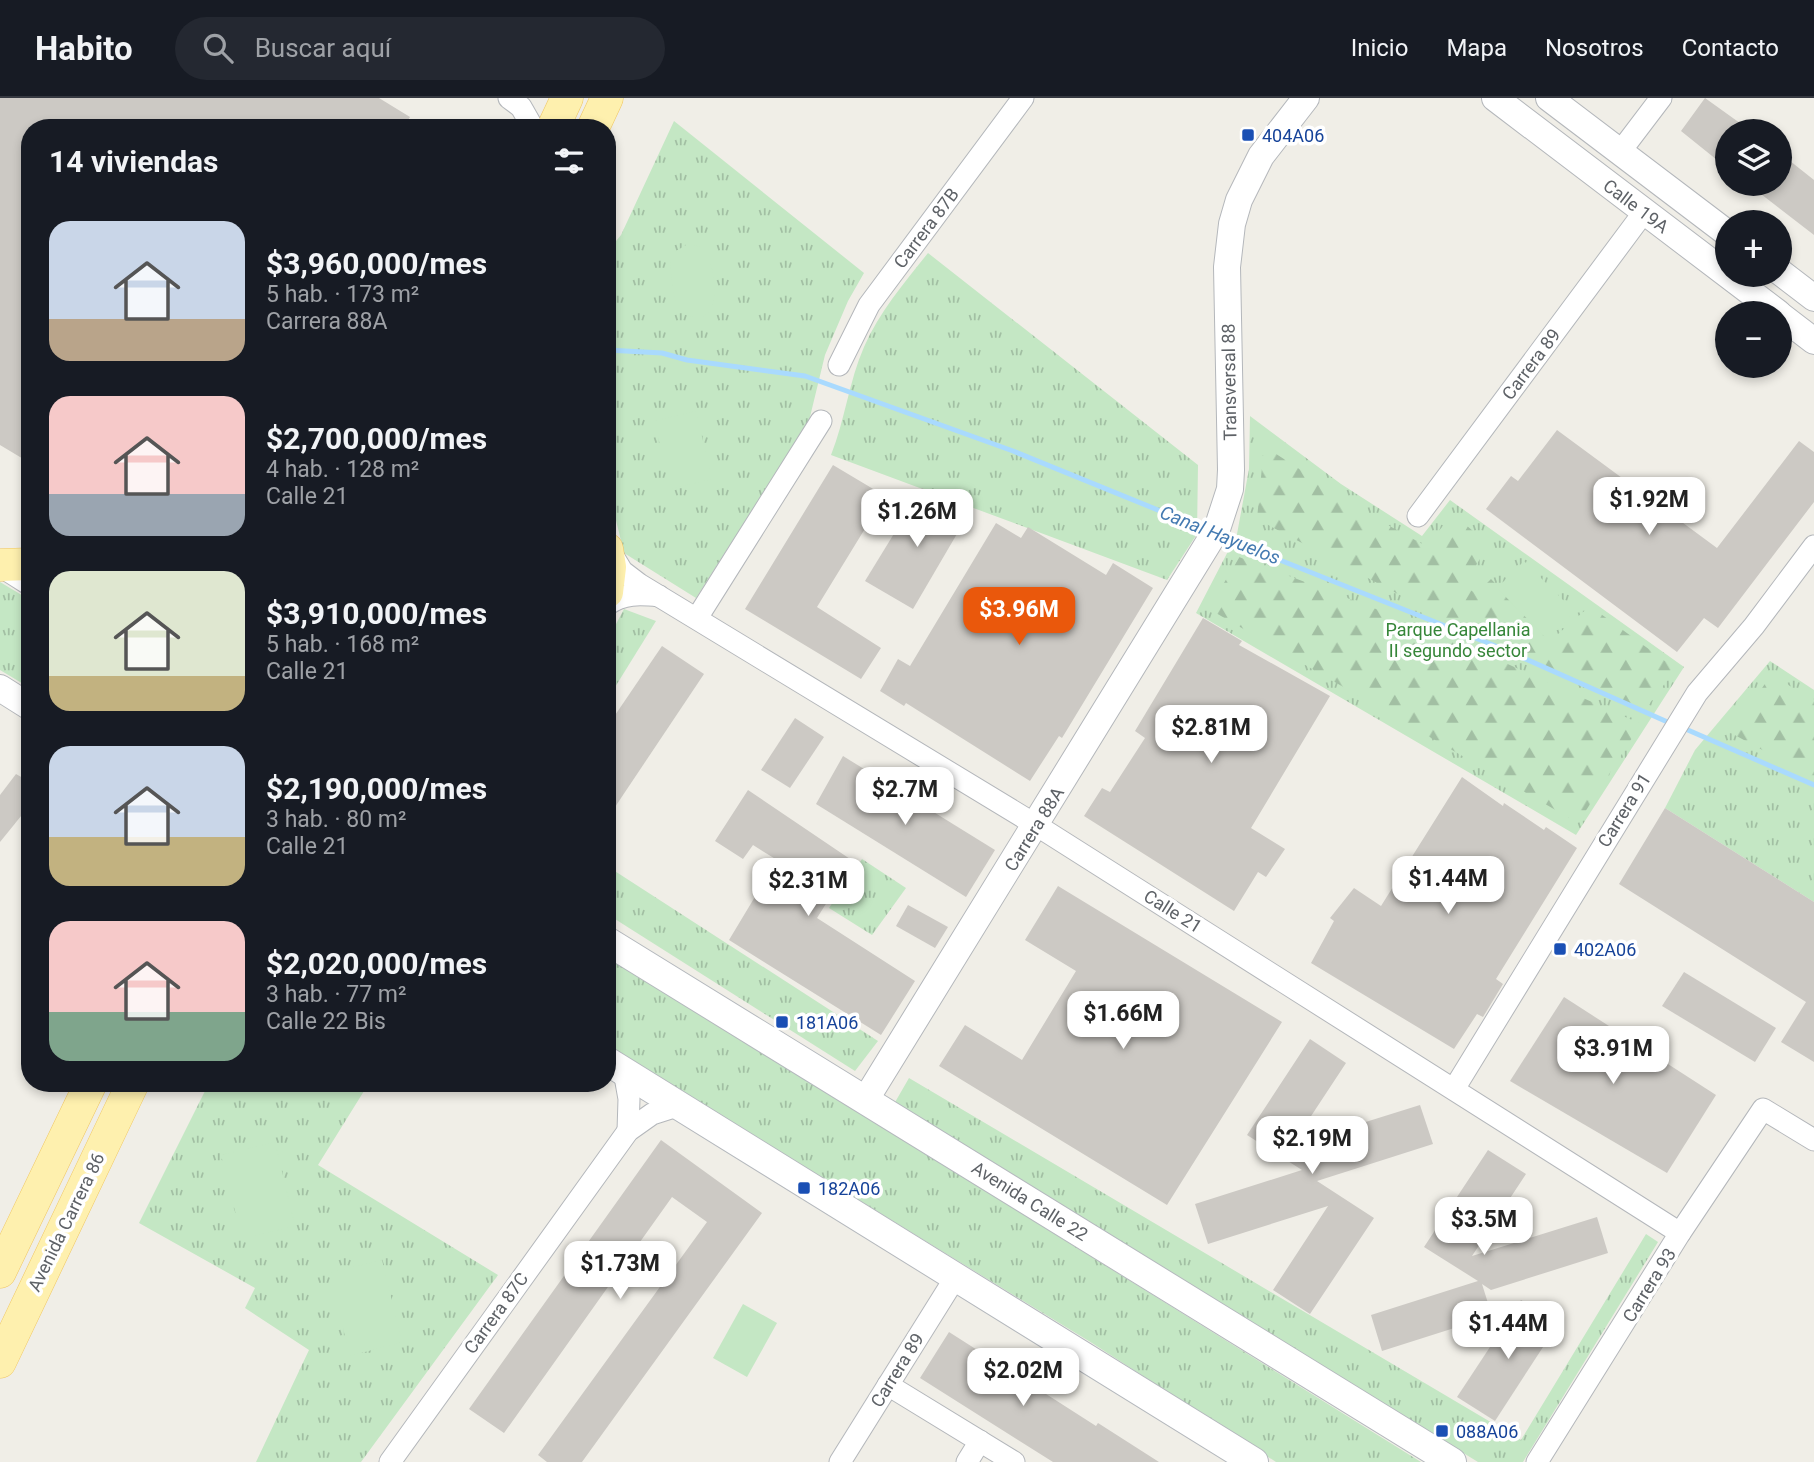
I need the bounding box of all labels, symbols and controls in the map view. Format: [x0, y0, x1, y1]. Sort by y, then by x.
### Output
search box [175, 17, 665, 80]
text: Habito [35, 29, 133, 68]
icon: search [199, 29, 237, 67]
text: Buscar aquí [255, 33, 391, 63]
text: Inicio [1351, 34, 1408, 62]
text: Mapa [1446, 34, 1507, 62]
text: Nosotros [1545, 34, 1644, 62]
text: Contacto [1682, 34, 1779, 62]
map controls [1715, 119, 1792, 378]
button: layers [1715, 119, 1792, 196]
place label: 404A06 [1262, 125, 1324, 146]
marker: 404A06 [1240, 127, 1256, 143]
icon: filters [550, 142, 588, 180]
text: 14 viviendas [49, 144, 219, 179]
street label: Calle 19A [1599, 175, 1673, 237]
street label: Carrera 87B [889, 184, 963, 272]
button: + [1715, 210, 1792, 287]
text: $3,960,000/mes [266, 246, 487, 281]
icon: home [105, 249, 189, 333]
text: 5 hab. · 173 m² [266, 281, 419, 308]
button: − [1715, 301, 1792, 378]
text: Carrera 88A [266, 308, 387, 335]
street label: Transversal 88 [1217, 323, 1241, 441]
street label: Carrera 89 [1498, 324, 1564, 404]
text: $2,700,000/mes [266, 421, 487, 456]
icon: home [105, 424, 189, 508]
text: 4 hab. · 128 m² [266, 456, 419, 483]
pin: $1.92M [1592, 478, 1706, 537]
text: Calle 21 [266, 483, 348, 510]
text: $1.92M [1609, 486, 1689, 513]
pin: $1.26M [860, 490, 974, 549]
text: $1.26M [877, 498, 957, 525]
water label: Canal Hayuelos [1157, 500, 1283, 570]
pin: $3.96M [962, 588, 1076, 647]
text: $3,910,000/mes [266, 596, 487, 631]
text: $3.96M [979, 596, 1059, 623]
icon: home [105, 599, 189, 683]
park label: Parque Capellania II segundo sector [1386, 619, 1530, 661]
text: 5 hab. · 168 m² [266, 631, 419, 658]
text: Calle 21 [266, 658, 348, 685]
pin: $2.81M [1154, 706, 1268, 765]
text: $2.81M [1171, 714, 1251, 741]
pin: $2.7M [856, 768, 954, 827]
street label: Carrera 91 [1593, 769, 1655, 851]
text: $2,190,000/mes [266, 771, 487, 806]
icon: home [105, 774, 189, 858]
text: $2.7M [872, 776, 938, 803]
street label: Carrera 88A [1000, 783, 1068, 875]
text: 3 hab. · 80 m² [266, 806, 406, 833]
text: Calle 21 [266, 833, 348, 860]
pin: $1.44M [1391, 856, 1505, 916]
pin: $2.31M [751, 858, 865, 918]
text: $1.44M [1408, 865, 1488, 892]
text: $2.31M [768, 867, 848, 894]
street label: Calle 21 [1140, 885, 1206, 937]
place label: 402A06 [1574, 939, 1636, 960]
marker: 402A06 [1552, 941, 1568, 957]
text: $2,020,000/mes [266, 946, 487, 981]
icon: home [105, 949, 189, 1033]
text: 3 hab. · 77 m² [266, 981, 406, 1008]
pin: $1.66M [1066, 992, 1180, 1051]
text: $1.66M [1083, 1000, 1163, 1027]
text: Calle 22 Bis [266, 1008, 386, 1035]
place label: 181A06 [796, 1012, 858, 1033]
marker: 181A06 [774, 1014, 790, 1030]
pin: $3.91M [1556, 1026, 1670, 1086]
text: $3.91M [1573, 1035, 1653, 1062]
pin: $2.19M [1255, 1116, 1369, 1176]
text: $2.19M [1272, 1125, 1352, 1152]
street label: Avenida Carrera 86 [23, 1149, 109, 1295]
street label: Avenida Calle 22 [968, 1157, 1092, 1245]
place label: 182A06 [818, 1178, 880, 1199]
marker: 182A06 [796, 1180, 812, 1196]
pin: $3.5M [1435, 1198, 1533, 1257]
text: $3.5M [1451, 1206, 1517, 1233]
pin: $1.73M [563, 1242, 677, 1301]
street label: Carrera 93 [1618, 1244, 1680, 1326]
text: $1.73M [580, 1250, 660, 1277]
street label: Carrera 87C [460, 1268, 532, 1358]
pin: $1.44M [1451, 1302, 1565, 1361]
text: $1.44M [1468, 1310, 1548, 1337]
street label: Carrera 89 [866, 1329, 928, 1411]
pin: $2.02M [966, 1348, 1080, 1408]
text: $2.02M [983, 1357, 1063, 1384]
place label: 088A06 [1456, 1421, 1518, 1442]
marker: 088A06 [1434, 1423, 1450, 1439]

